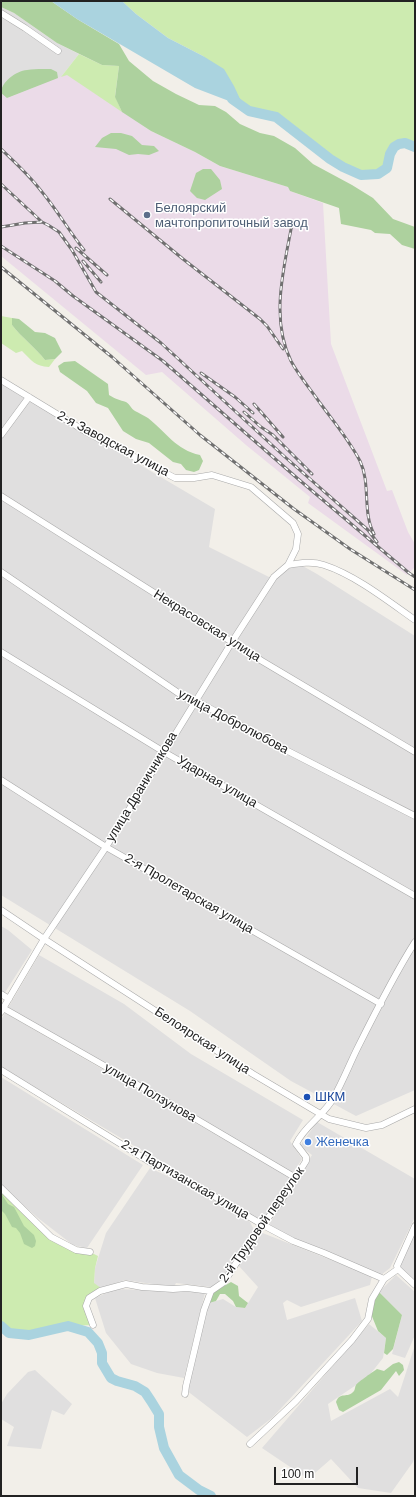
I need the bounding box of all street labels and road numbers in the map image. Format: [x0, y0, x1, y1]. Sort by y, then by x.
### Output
street label: 2-я Заводская улица [54, 408, 172, 480]
street label: Некрасовская улица [151, 587, 263, 665]
street label: улица Добролюбова [175, 686, 291, 758]
street label: улица Драничникова [103, 729, 181, 845]
street label: Ударная улица [174, 753, 260, 811]
street label: 2-я Пролетарская улица [122, 851, 256, 937]
street label: Белоярская улица [151, 1004, 253, 1078]
street label: улица Ползунова [101, 1060, 199, 1126]
street label: 2-я Партизанская улица [118, 1137, 252, 1223]
street label: 2-й Трудовой переулок [216, 1164, 308, 1286]

